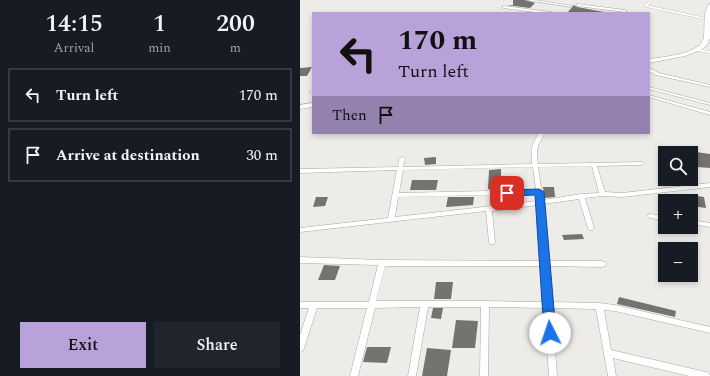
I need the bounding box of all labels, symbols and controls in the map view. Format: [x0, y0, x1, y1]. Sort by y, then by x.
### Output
text: 14:15 [45, 6, 103, 42]
text: 1 [153, 6, 166, 42]
text: 200 [216, 6, 255, 42]
text: 170 m [398, 19, 477, 62]
icon: left [332, 28, 384, 80]
text: Arrival [54, 38, 94, 58]
text: min [148, 38, 171, 58]
text: m [230, 38, 241, 58]
text: Turn left [398, 58, 469, 85]
icon: left [22, 84, 44, 106]
text: Turn left [56, 84, 118, 107]
text: 170 m [239, 84, 278, 107]
text: Then [332, 104, 367, 127]
icon: arrive [375, 104, 397, 126]
icon: arrive [22, 144, 44, 166]
text: Arrive at destination [56, 144, 200, 167]
text: 30 m [246, 144, 278, 167]
map controls [658, 146, 698, 282]
button: search [658, 146, 698, 186]
pin [490, 176, 524, 210]
icon: arrive [496, 182, 518, 204]
button: + [658, 194, 698, 234]
button: − [658, 242, 698, 282]
position arrow [529, 312, 571, 354]
button: Exit [20, 322, 146, 368]
button: Share [154, 322, 280, 368]

